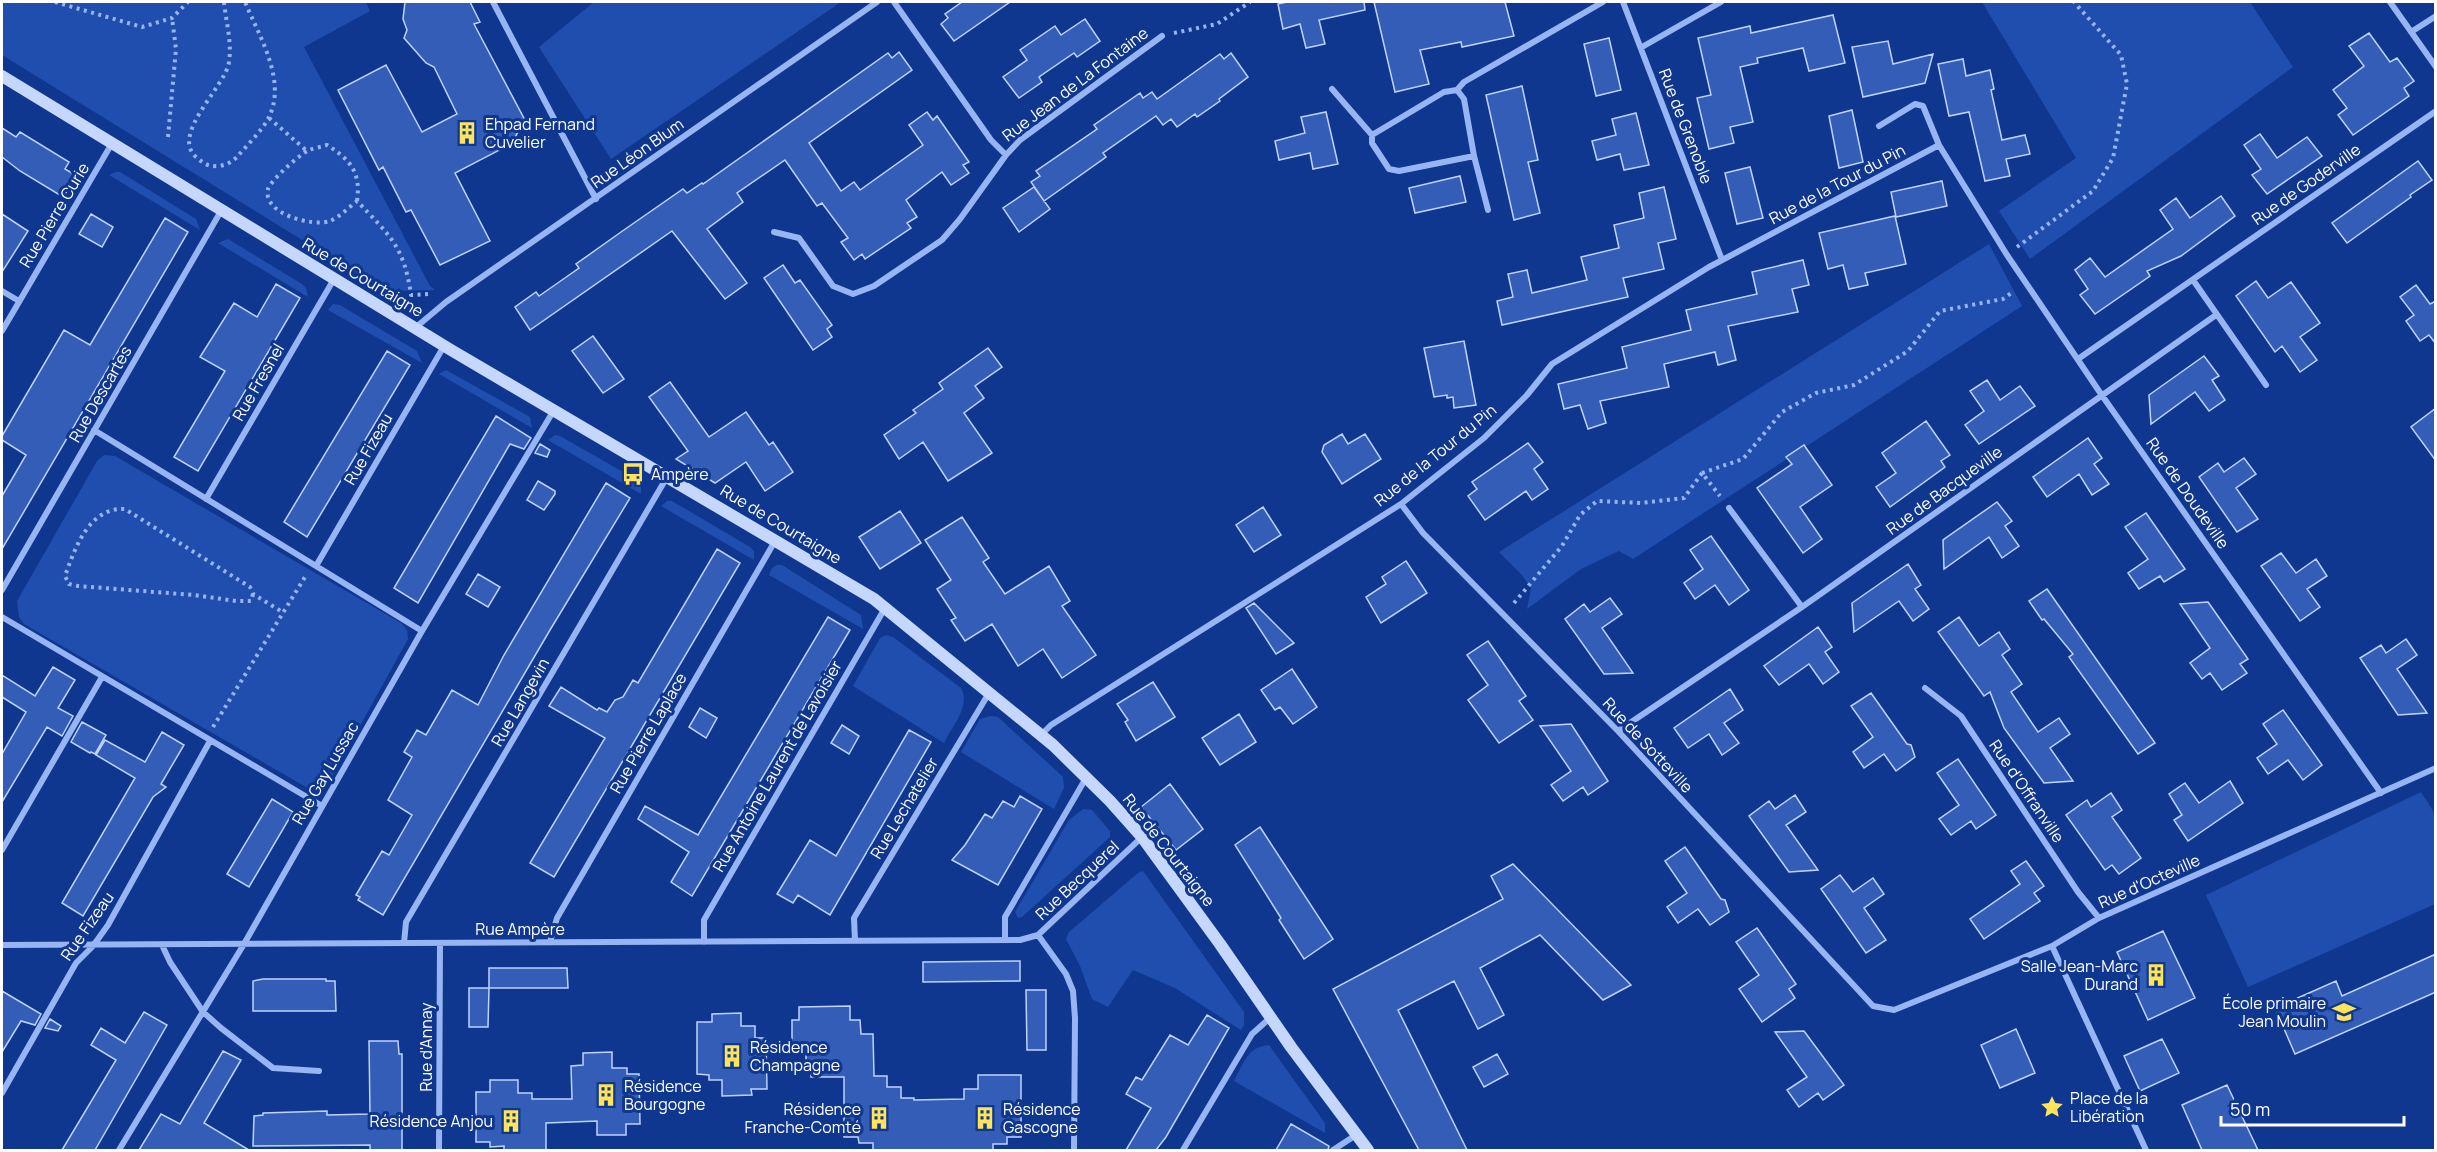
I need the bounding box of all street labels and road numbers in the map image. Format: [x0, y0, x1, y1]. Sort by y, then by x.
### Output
street label: Rue Jean de La Fontaine [998, 22, 1152, 146]
street label: Rue de Grenoble [1654, 65, 1718, 187]
street label: Rue Léon Blum [586, 113, 688, 193]
street label: Rue de Goderville [2247, 138, 2365, 230]
street label: Rue de la Tour du Pin [1765, 139, 1909, 229]
street label: Rue Pierre Curie [14, 158, 94, 272]
street label: Rue de Courtaigne [298, 232, 428, 322]
street label: Rue Fresnel [227, 339, 289, 425]
street label: Rue Descartes [63, 342, 137, 446]
street label: Rue de la Tour du Pin [1369, 399, 1501, 511]
street label: Rue Fizeau [339, 409, 397, 489]
street label: Rue de Doudeville [2141, 433, 2235, 553]
street label: Rue de Bacqueville [1882, 440, 2006, 540]
street label: Rue de Courtaigne [716, 479, 846, 569]
street label: Rue Langevin [486, 654, 554, 750]
street label: Rue Antoine Laurent de Lavoisier [707, 656, 847, 876]
street label: Rue Pierre Laplace [604, 669, 692, 797]
street label: Rue de Sotteville [1598, 692, 1698, 798]
street label: Rue Gay Lussac [287, 717, 364, 829]
street label: Rue d'Offranville [1984, 735, 2070, 847]
street label: Rue Lechatelier [865, 753, 943, 863]
street label: Rue de Courtaigne [1118, 789, 1220, 911]
street label: Rue Becquerel [1030, 835, 1124, 925]
street label: Rue d'Octeville [2095, 849, 2203, 913]
street label: Rue Fizeau [55, 887, 119, 965]
street label: Rue Ampère [475, 918, 565, 940]
street label: Rue d'Annay [415, 1002, 437, 1092]

